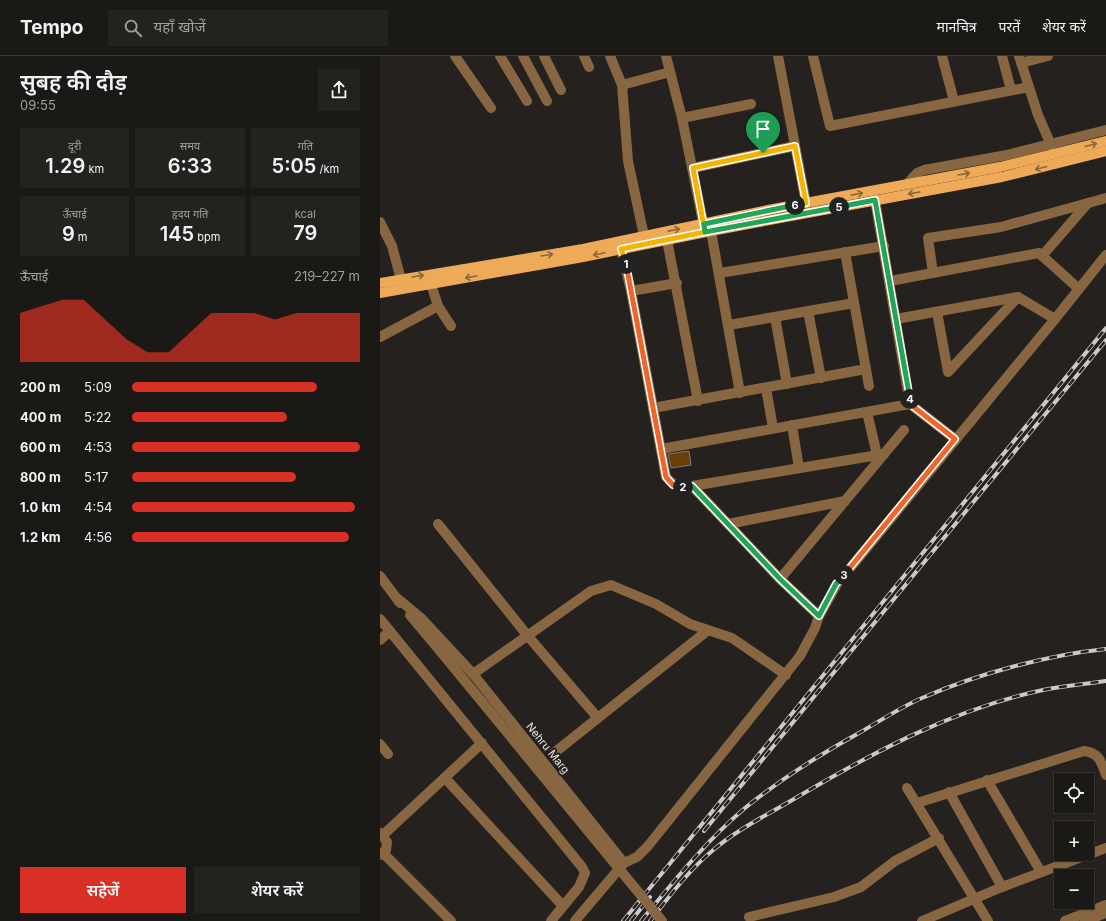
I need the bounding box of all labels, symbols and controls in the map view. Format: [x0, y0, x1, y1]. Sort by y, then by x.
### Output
search box [108, 10, 388, 46]
text: Tempo [20, 16, 84, 39]
icon: search [122, 17, 144, 39]
text: यहाँ खोजें [154, 17, 206, 36]
text: मानचित्र [937, 18, 977, 35]
text: परतें [999, 18, 1020, 35]
text: शेयर करें [1042, 18, 1086, 35]
text: सुबह की दौड़ [20, 69, 127, 95]
button: share [318, 69, 360, 111]
text: 09:55 [20, 97, 56, 113]
pin [746, 112, 780, 153]
icon: arrive [752, 118, 774, 140]
text: दूरी [68, 139, 81, 153]
text: समय [180, 139, 200, 153]
text: गति [298, 139, 313, 153]
one-way arrow [1084, 140, 1097, 148]
text: 1.29 [45, 154, 85, 178]
text: 6:33 [168, 154, 212, 178]
text: 5:05 [272, 154, 316, 178]
text: km [85, 162, 104, 176]
text: /km [316, 162, 339, 176]
one-way arrow [1035, 165, 1048, 172]
one-way arrow [957, 170, 970, 178]
one-way arrow [850, 189, 863, 197]
one-way arrow [908, 189, 921, 197]
pin: 6 [785, 195, 805, 215]
pin: 5 [829, 197, 849, 217]
text: 6 [791, 198, 799, 212]
text: 5 [835, 200, 843, 214]
text: ऊँचाई [63, 207, 87, 221]
text: हृदय गति [172, 207, 208, 221]
text: kcal [295, 207, 316, 221]
text: 79 [293, 221, 317, 245]
text: 9 [62, 222, 75, 246]
text: 145 [160, 222, 194, 246]
one-way arrow [667, 225, 680, 233]
text: m [75, 230, 87, 244]
text: bpm [194, 230, 220, 244]
one-way arrow [593, 250, 606, 258]
one-way arrow [540, 251, 553, 259]
pin: 1 [616, 254, 636, 274]
text: 1 [624, 257, 628, 271]
text: ऊँचाई [20, 268, 48, 284]
text: 219–227 m [294, 268, 360, 284]
one-way arrow [412, 272, 425, 280]
one-way arrow [465, 273, 478, 281]
text: 200 m [20, 379, 61, 395]
text: 5:09 [84, 379, 112, 395]
pin: 4 [900, 389, 920, 409]
text: 4 [906, 392, 914, 406]
text: 400 m [20, 409, 61, 425]
text: 5:22 [84, 409, 112, 425]
text: 600 m [20, 439, 61, 455]
text: 4:53 [84, 439, 112, 455]
text: 800 m [20, 469, 61, 485]
text: 5:17 [84, 469, 108, 485]
pin: 2 [673, 477, 693, 497]
text: 2 [680, 480, 686, 494]
text: 1.0 km [20, 499, 61, 515]
text: 4:54 [84, 499, 112, 515]
text: 1.2 km [20, 529, 61, 545]
text: 4:56 [84, 529, 112, 545]
pin: 3 [834, 565, 854, 585]
text: 3 [840, 568, 848, 582]
street label: Nehru Marg [523, 720, 573, 776]
map controls [1054, 773, 1094, 909]
button: locate [1054, 773, 1094, 813]
button: + [1054, 821, 1094, 861]
button: सहेजें [20, 867, 186, 913]
button: शेयर करें [194, 867, 360, 913]
button: − [1054, 869, 1094, 909]

